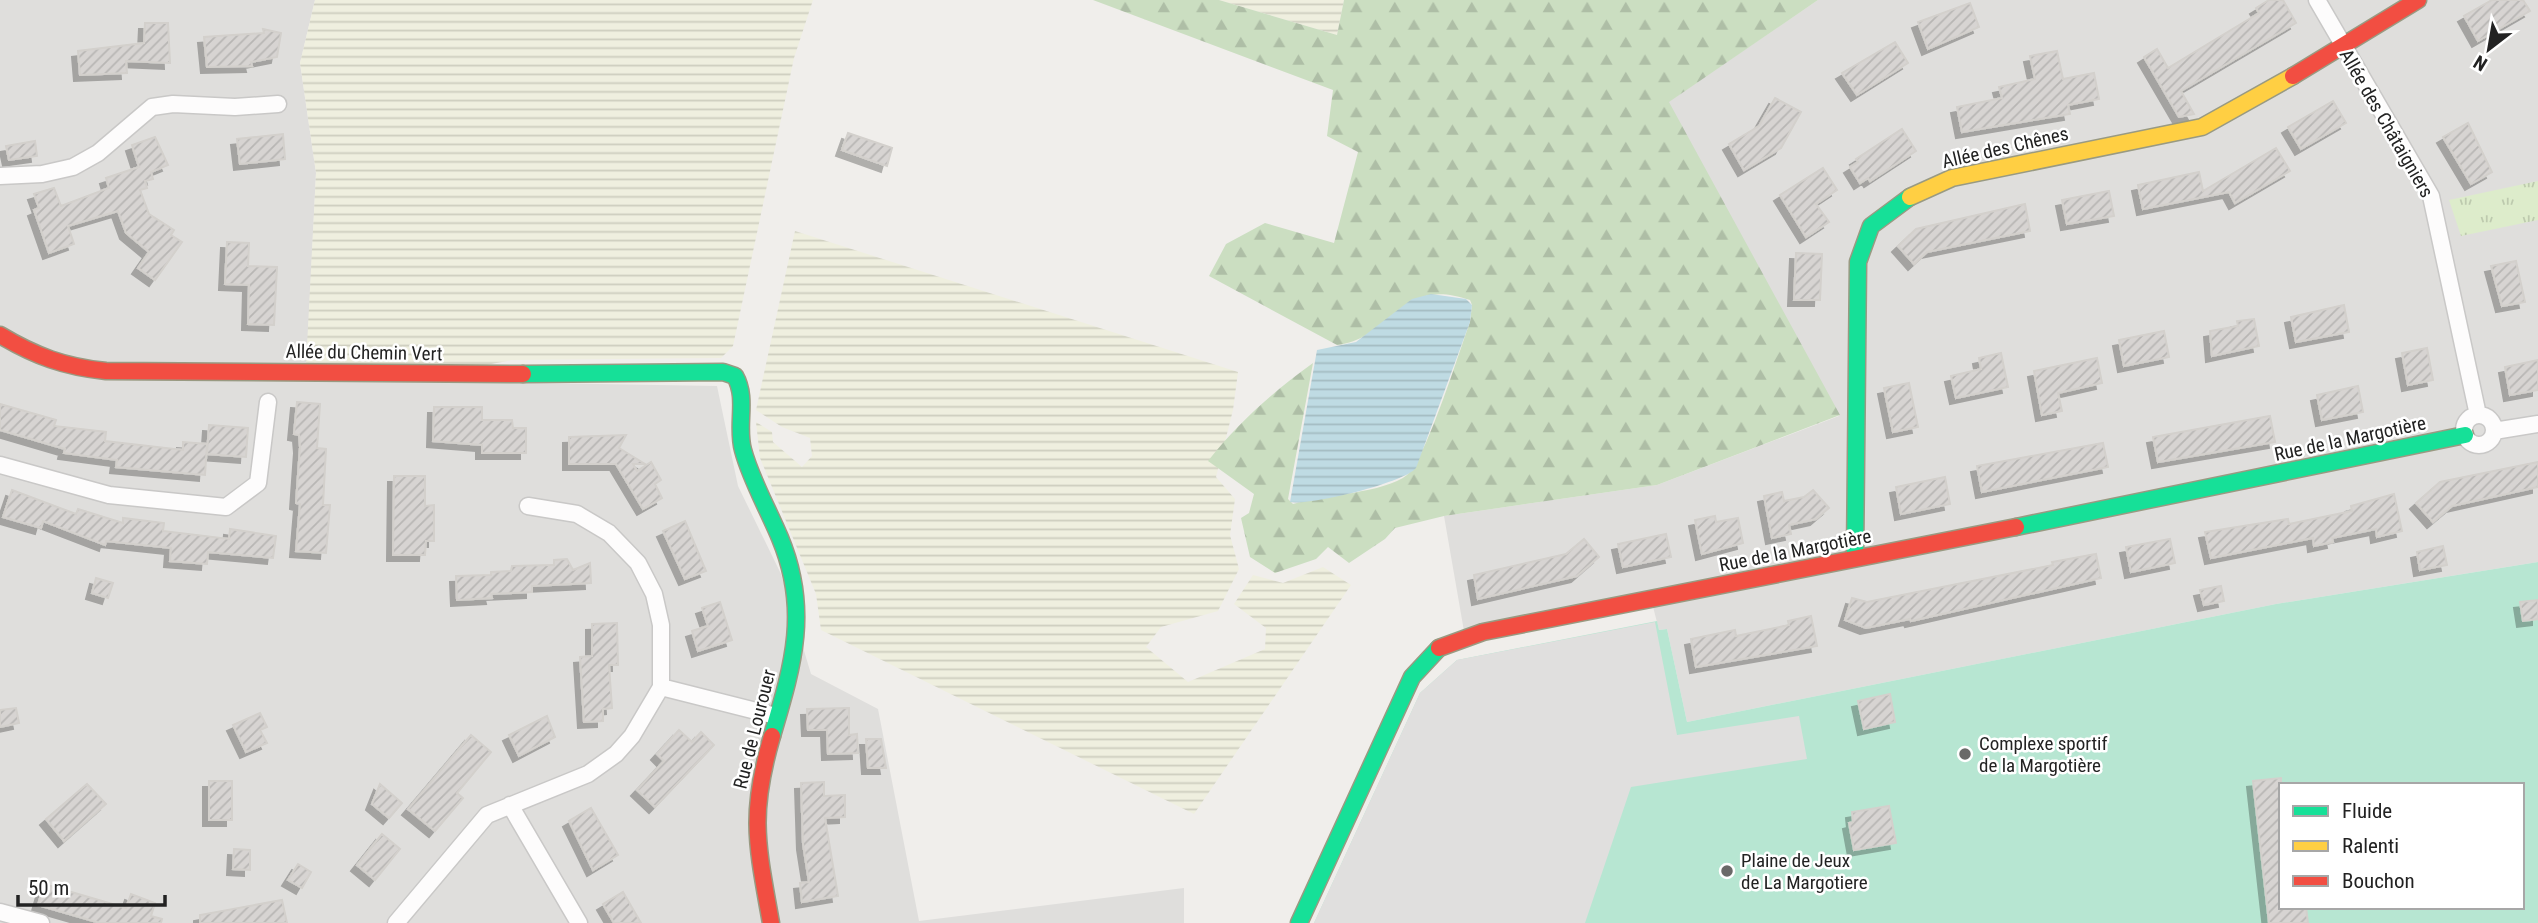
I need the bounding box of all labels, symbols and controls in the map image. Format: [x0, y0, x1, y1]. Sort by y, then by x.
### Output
north arrow [2454, 14, 2524, 84]
street label: Allée des Châtaigniers [2335, 45, 2438, 202]
text: N [2470, 50, 2491, 76]
street label: Allée des Chênes [1940, 122, 2070, 173]
street label: Allée du Chemin Vert [285, 340, 443, 365]
street label: Rue de la Margotière [2272, 411, 2428, 466]
street label: Rue de la Margotière [1717, 524, 1873, 577]
street label: Rue de Lourouer [729, 667, 780, 791]
place label: Complexe sportif de la Margotière [1979, 732, 2108, 777]
marker: Complexe sportif de la Margotière [1957, 746, 1973, 762]
legend [2279, 783, 2524, 909]
text: Fluide [2342, 799, 2392, 823]
text: Ralenti [2342, 834, 2399, 858]
place label: Plaine de Jeux de La Margotiere [1741, 849, 1868, 894]
marker: Plaine de Jeux de La Margotiere [1719, 863, 1735, 879]
scale bar [18, 864, 164, 908]
text: Bouchon [2342, 869, 2415, 893]
text: 50 m [28, 876, 69, 900]

